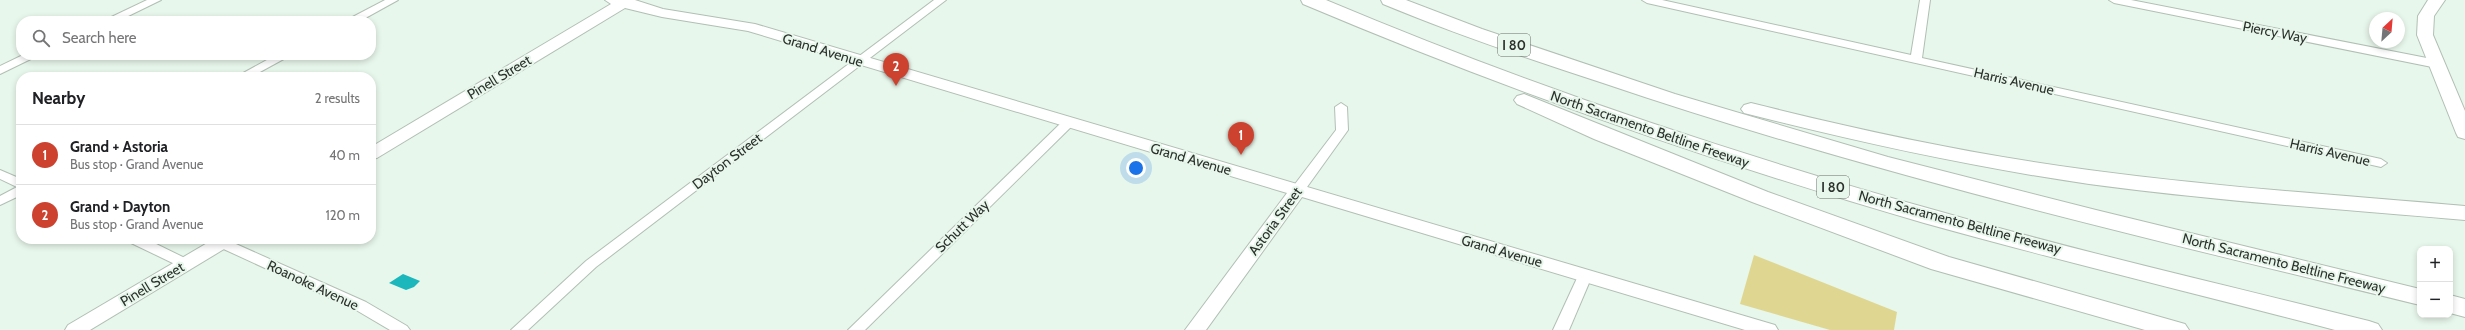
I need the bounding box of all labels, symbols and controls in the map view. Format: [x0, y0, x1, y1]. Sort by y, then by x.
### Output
north arrow [2369, 12, 2405, 48]
search box [16, 16, 376, 60]
street label: Piercy Way [2241, 17, 2309, 47]
icon: search [30, 27, 52, 49]
text: Search here [62, 29, 137, 47]
street label: Grand Avenue [780, 29, 866, 71]
road number: I 80 [1498, 34, 1530, 56]
street label: Pinell Street [464, 51, 535, 103]
pin: 2 [883, 53, 909, 86]
street label: Harris Avenue [1972, 63, 2056, 99]
street label: North Sacramento Beltline Freeway [1548, 86, 1752, 172]
text: Nearby [32, 88, 85, 108]
text: 2 results [315, 90, 360, 106]
pin: 1 [1228, 122, 1254, 155]
street label: Dayton Street [688, 129, 766, 193]
street label: Harris Avenue [2288, 134, 2372, 170]
text: Grand + Astoria [70, 138, 168, 156]
street label: Grand Avenue [1148, 139, 1234, 179]
text: 1 [43, 147, 47, 163]
text: 40 m [329, 147, 360, 163]
text: Bus stop · Grand Avenue [70, 156, 203, 172]
your location [1126, 158, 1146, 178]
road number: I 80 [1817, 176, 1849, 198]
street label: Astoria Street [1244, 183, 1306, 259]
street label: North Sacramento Beltline Freeway [1857, 186, 2063, 258]
street label: Schutt Way [931, 196, 993, 256]
text: Grand + Dayton [70, 198, 170, 216]
text: 2 [42, 207, 48, 223]
text: 120 m [326, 207, 360, 223]
text: Bus stop · Grand Avenue [70, 216, 203, 232]
street label: North Sacramento Beltline Freeway [2180, 229, 2388, 297]
street label: Grand Avenue [1459, 231, 1545, 271]
map controls [2417, 246, 2453, 318]
button: + [2417, 246, 2453, 282]
street label: Roanoke Avenue [264, 256, 362, 314]
street label: Pinell Street [117, 258, 188, 310]
button: − [2417, 282, 2453, 318]

